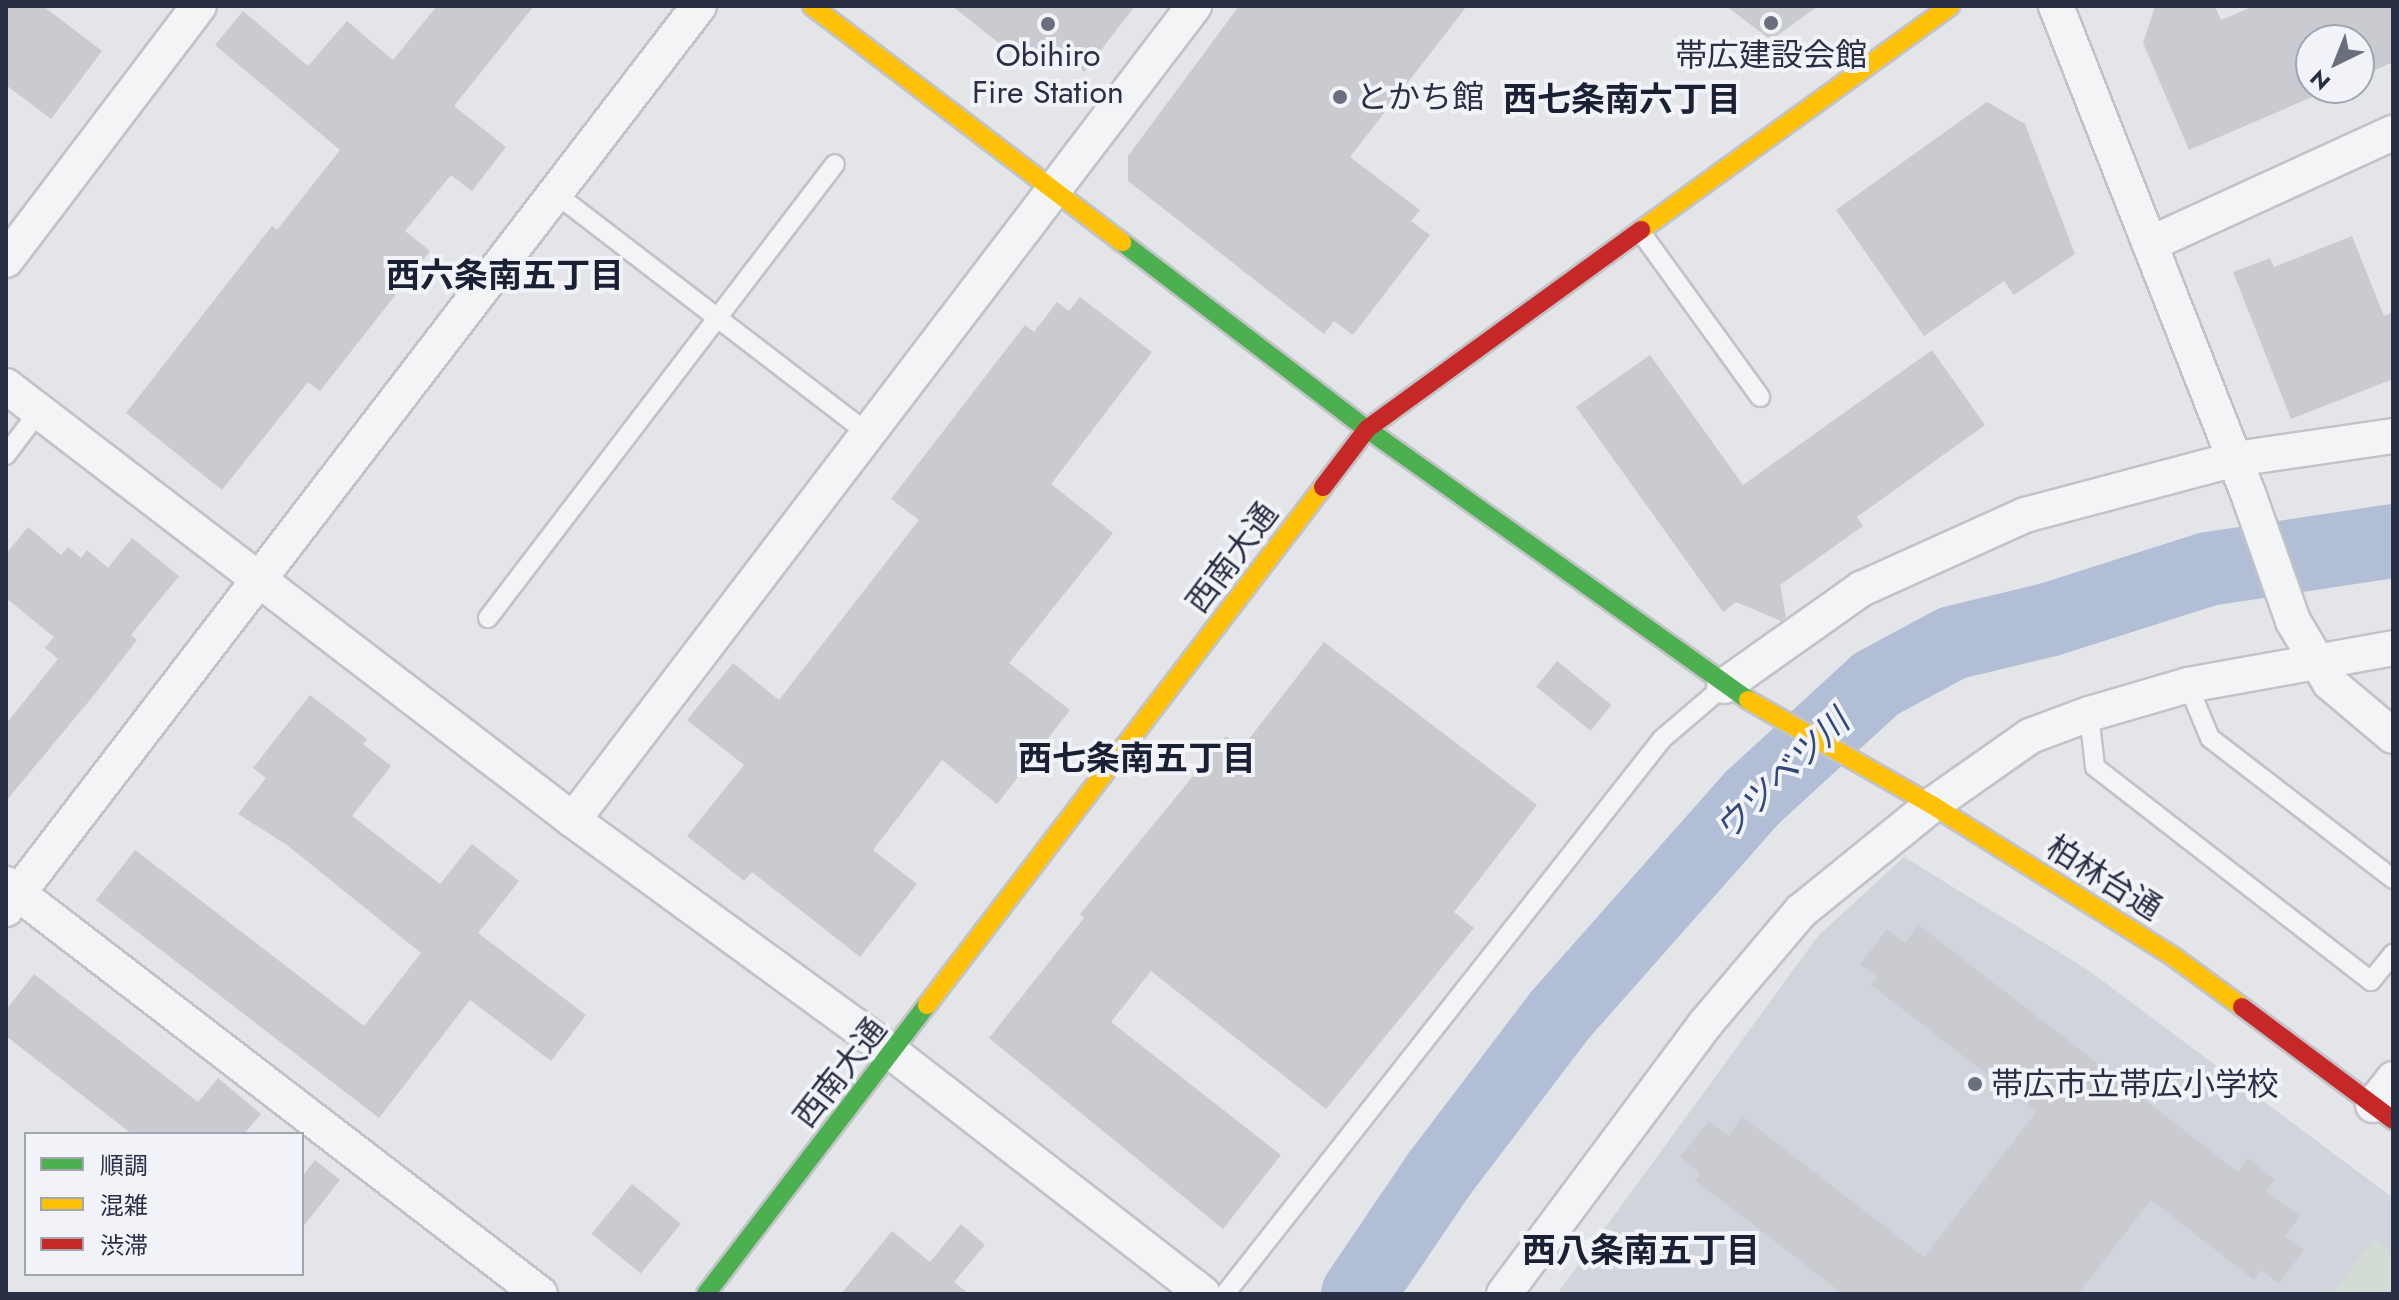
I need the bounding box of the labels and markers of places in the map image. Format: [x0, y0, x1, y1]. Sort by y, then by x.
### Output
marker: 帯広建設会館 [1762, 14, 1780, 32]
marker: Obihiro Fire Station [1039, 15, 1057, 33]
place label: 帯広建設会館 [1675, 36, 1867, 74]
place label: Obihiro Fire Station [972, 37, 1124, 112]
place label: とかち館 [1356, 78, 1484, 116]
marker: とかち館 [1331, 88, 1349, 106]
place label: 帯広市立帯広小学校 [1991, 1065, 2279, 1103]
marker: 帯広市立帯広小学校 [1966, 1075, 1984, 1093]

